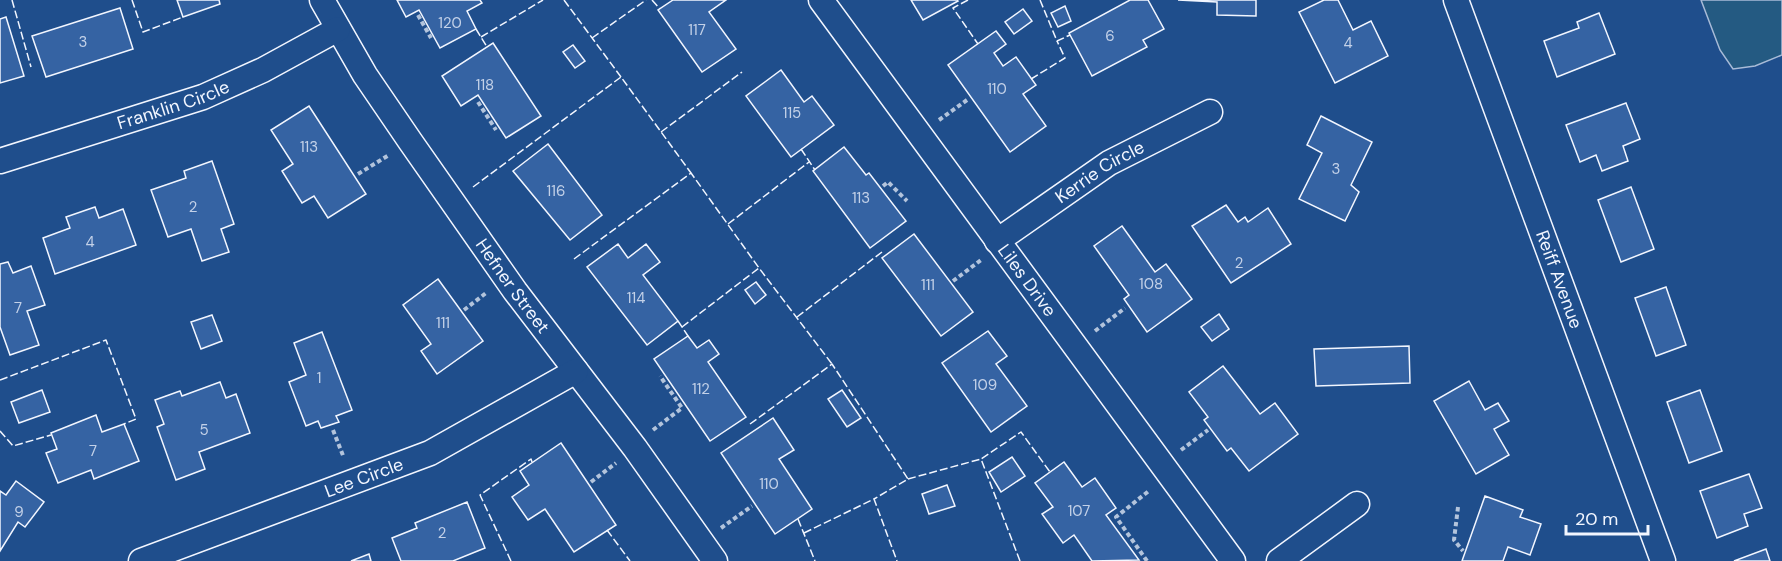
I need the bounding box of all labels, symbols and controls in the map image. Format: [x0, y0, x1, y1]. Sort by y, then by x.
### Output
house number: 120 [438, 13, 462, 33]
house number: 117 [688, 20, 706, 40]
house number: 6 [1105, 26, 1115, 46]
house number: 3 [79, 32, 87, 52]
house number: 4 [1343, 33, 1353, 53]
street label: Franklin Circle [114, 75, 233, 135]
house number: 118 [476, 75, 494, 95]
house number: 110 [987, 79, 1007, 99]
house number: 115 [783, 103, 801, 123]
street label: Kerrie Circle [1050, 135, 1148, 209]
house number: 113 [300, 137, 318, 157]
house number: 3 [1332, 159, 1340, 179]
house number: 116 [547, 181, 565, 201]
house number: 113 [852, 188, 870, 208]
house number: 2 [189, 197, 197, 217]
street label: Reiff Avenue [1530, 227, 1588, 332]
house number: 4 [85, 232, 95, 252]
street label: Hefner Street [470, 234, 555, 338]
street label: Liles Drive [992, 239, 1062, 322]
house number: 2 [1235, 253, 1243, 273]
house number: 108 [1139, 274, 1163, 294]
house number: 111 [921, 275, 935, 295]
house number: 114 [627, 288, 645, 308]
house number: 7 [14, 298, 22, 318]
house number: 111 [436, 313, 450, 333]
house number: 1 [317, 368, 321, 388]
house number: 109 [973, 375, 997, 395]
house number: 112 [692, 379, 710, 399]
house number: 5 [199, 420, 209, 440]
house number: 7 [89, 441, 97, 461]
street label: Lee Circle [321, 452, 407, 503]
house number: 110 [759, 474, 779, 494]
scale bar [1566, 498, 1648, 536]
house number: 107 [1068, 501, 1090, 521]
house number: 9 [14, 502, 24, 522]
text: 20 m [1575, 507, 1618, 531]
house number: 2 [438, 523, 446, 543]

